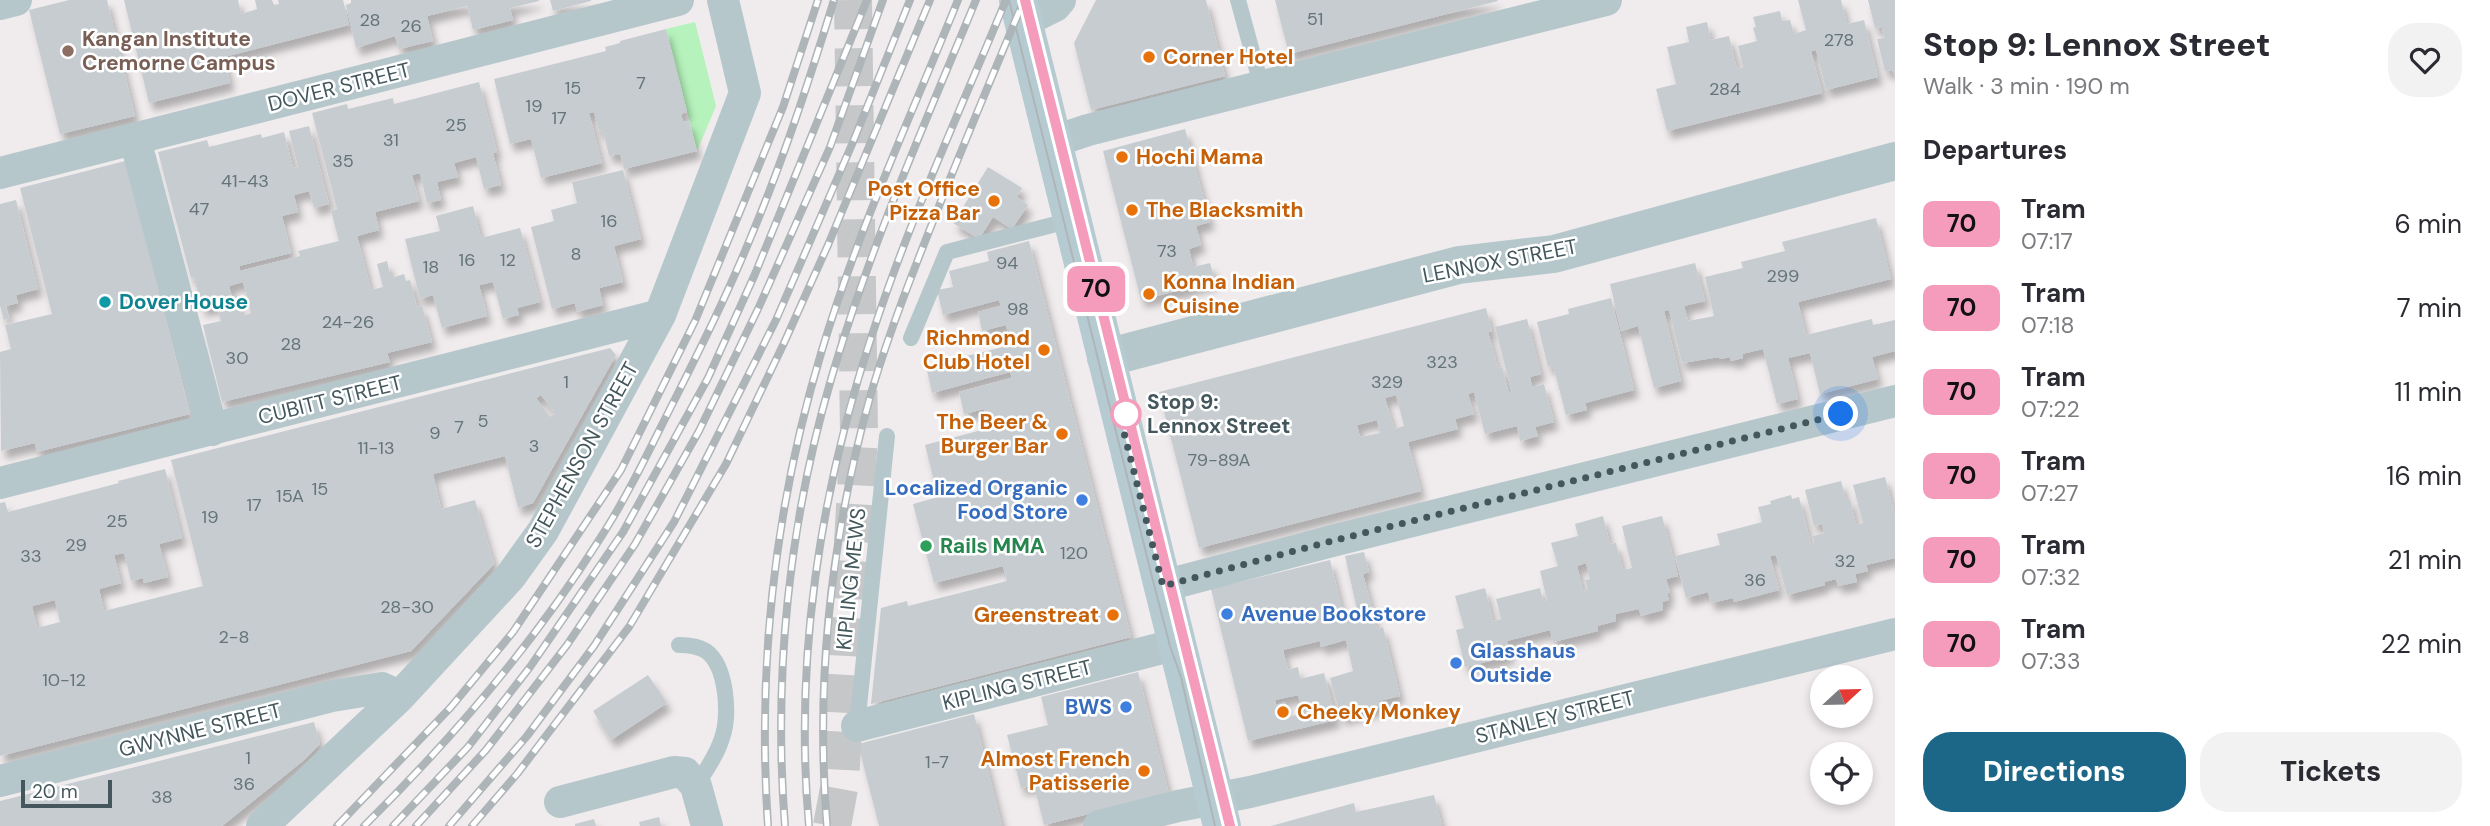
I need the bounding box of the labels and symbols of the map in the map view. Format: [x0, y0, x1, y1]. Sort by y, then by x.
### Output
house number: 51 [1307, 7, 1323, 31]
house number: 28 [359, 8, 381, 32]
house number: 26 [400, 14, 422, 38]
place label: Kangan Institute Cremorne Campus [82, 25, 276, 77]
house number: 278 [1824, 28, 1854, 52]
marker: Kangan Institute Cremorne Campus [60, 43, 76, 59]
place label: Corner Hotel [1163, 43, 1293, 71]
marker: Corner Hotel [1141, 49, 1157, 65]
street label: DOVER STREET [265, 56, 413, 118]
house number: 7 [636, 71, 646, 95]
house number: 15 [565, 76, 581, 100]
house number: 284 [1709, 77, 1741, 101]
house number: 19 [526, 94, 542, 118]
house number: 17 [551, 106, 567, 130]
house number: 25 [445, 113, 467, 137]
house number: 31 [383, 128, 399, 152]
place label: Hochi Mama [1136, 143, 1263, 171]
house number: 35 [332, 149, 354, 173]
marker: Hochi Mama [1114, 149, 1130, 165]
house number: 41-43 [221, 169, 269, 193]
place label: Post Office Pizza Bar [867, 175, 980, 227]
marker: Post Office Pizza Bar [986, 193, 1002, 209]
place label: The Blacksmith [1146, 196, 1304, 224]
house number: 47 [189, 197, 209, 221]
marker: The Blacksmith [1124, 202, 1140, 218]
house number: 16 [601, 209, 617, 233]
street label: LENNOX STREET [1420, 232, 1580, 290]
house number: 73 [1157, 239, 1177, 263]
house number: 8 [571, 242, 581, 266]
house number: 16 [459, 248, 475, 272]
house number: 12 [500, 248, 516, 272]
house number: 94 [996, 251, 1018, 275]
house number: 18 [423, 255, 439, 279]
house number: 299 [1767, 264, 1799, 288]
line badge: 70 [1064, 266, 1128, 312]
place label: Konna Indian Cuisine [1163, 268, 1295, 320]
marker: Konna Indian Cuisine [1141, 286, 1157, 302]
place label: Dover House [119, 288, 248, 316]
marker: Dover House [97, 294, 113, 310]
house number: 98 [1007, 297, 1029, 321]
house number: 24-26 [322, 310, 374, 334]
place label: Richmond Club Hotel [923, 324, 1030, 376]
house number: 28 [280, 332, 302, 356]
marker: Richmond Club Hotel [1036, 342, 1052, 358]
house number: 30 [226, 346, 248, 370]
house number: 323 [1426, 350, 1458, 374]
street label: STEPHENSON STREET [519, 357, 645, 553]
street label: CUBITT STREET [255, 369, 405, 431]
house number: 1 [563, 370, 569, 394]
house number: 329 [1371, 370, 1403, 394]
place label: Stop 9: Lennox Street [1147, 388, 1290, 440]
your location [1823, 396, 1858, 431]
marker: Stop 9: Lennox Street [1111, 399, 1141, 429]
place label: The Beer & Burger Bar [936, 408, 1048, 460]
house number: 5 [478, 409, 488, 433]
house number: 7 [454, 415, 464, 439]
house number: 9 [429, 421, 441, 445]
marker: The Beer & Burger Bar [1054, 426, 1070, 442]
house number: 3 [529, 434, 539, 458]
house number: 11-13 [357, 436, 395, 460]
house number: 79-89A [1188, 448, 1251, 472]
place label: Localized Organic Food Store [885, 474, 1068, 526]
house number: 15 [312, 477, 328, 501]
house number: 15A [276, 484, 304, 508]
marker: Localized Organic Food Store [1074, 492, 1090, 508]
house number: 17 [246, 493, 262, 517]
house number: 19 [202, 505, 218, 529]
street label: KIPLING MEWS [830, 506, 872, 652]
house number: 25 [106, 509, 128, 533]
place label: Rails MMA [940, 532, 1045, 560]
house number: 29 [65, 533, 87, 557]
marker: Rails MMA [918, 538, 934, 554]
house number: 120 [1060, 541, 1088, 565]
house number: 33 [20, 544, 42, 568]
house number: 32 [1834, 549, 1856, 573]
house number: 36 [1744, 568, 1766, 592]
house number: 28-30 [380, 595, 434, 619]
place label: Avenue Bookstore [1241, 600, 1426, 628]
place label: Greenstreat [974, 601, 1099, 629]
marker: Avenue Bookstore [1219, 606, 1235, 622]
marker: Greenstreat [1105, 607, 1121, 623]
house number: 2-8 [218, 625, 250, 649]
place label: Glasshaus Outside [1470, 637, 1576, 689]
street label: KIPLING STREET [939, 653, 1095, 717]
marker: Glasshaus Outside [1448, 655, 1464, 671]
north arrow [1810, 665, 1872, 728]
house number: 10-12 [42, 668, 86, 692]
street label: STANLEY STREET [1473, 684, 1638, 750]
place label: BWS [1065, 693, 1112, 721]
street label: GWYNNE STREET [116, 696, 284, 764]
place label: Cheeky Monkey [1297, 698, 1461, 726]
marker: BWS [1118, 699, 1134, 715]
marker: Cheeky Monkey [1275, 704, 1291, 720]
place label: Almost French Patisserie [981, 745, 1130, 797]
house number: 1 [245, 746, 251, 770]
house number: 1-7 [925, 750, 949, 774]
marker: Almost French Patisserie [1136, 763, 1152, 779]
house number: 36 [233, 772, 255, 796]
scale bar [21, 777, 112, 809]
house number: 38 [151, 785, 173, 809]

